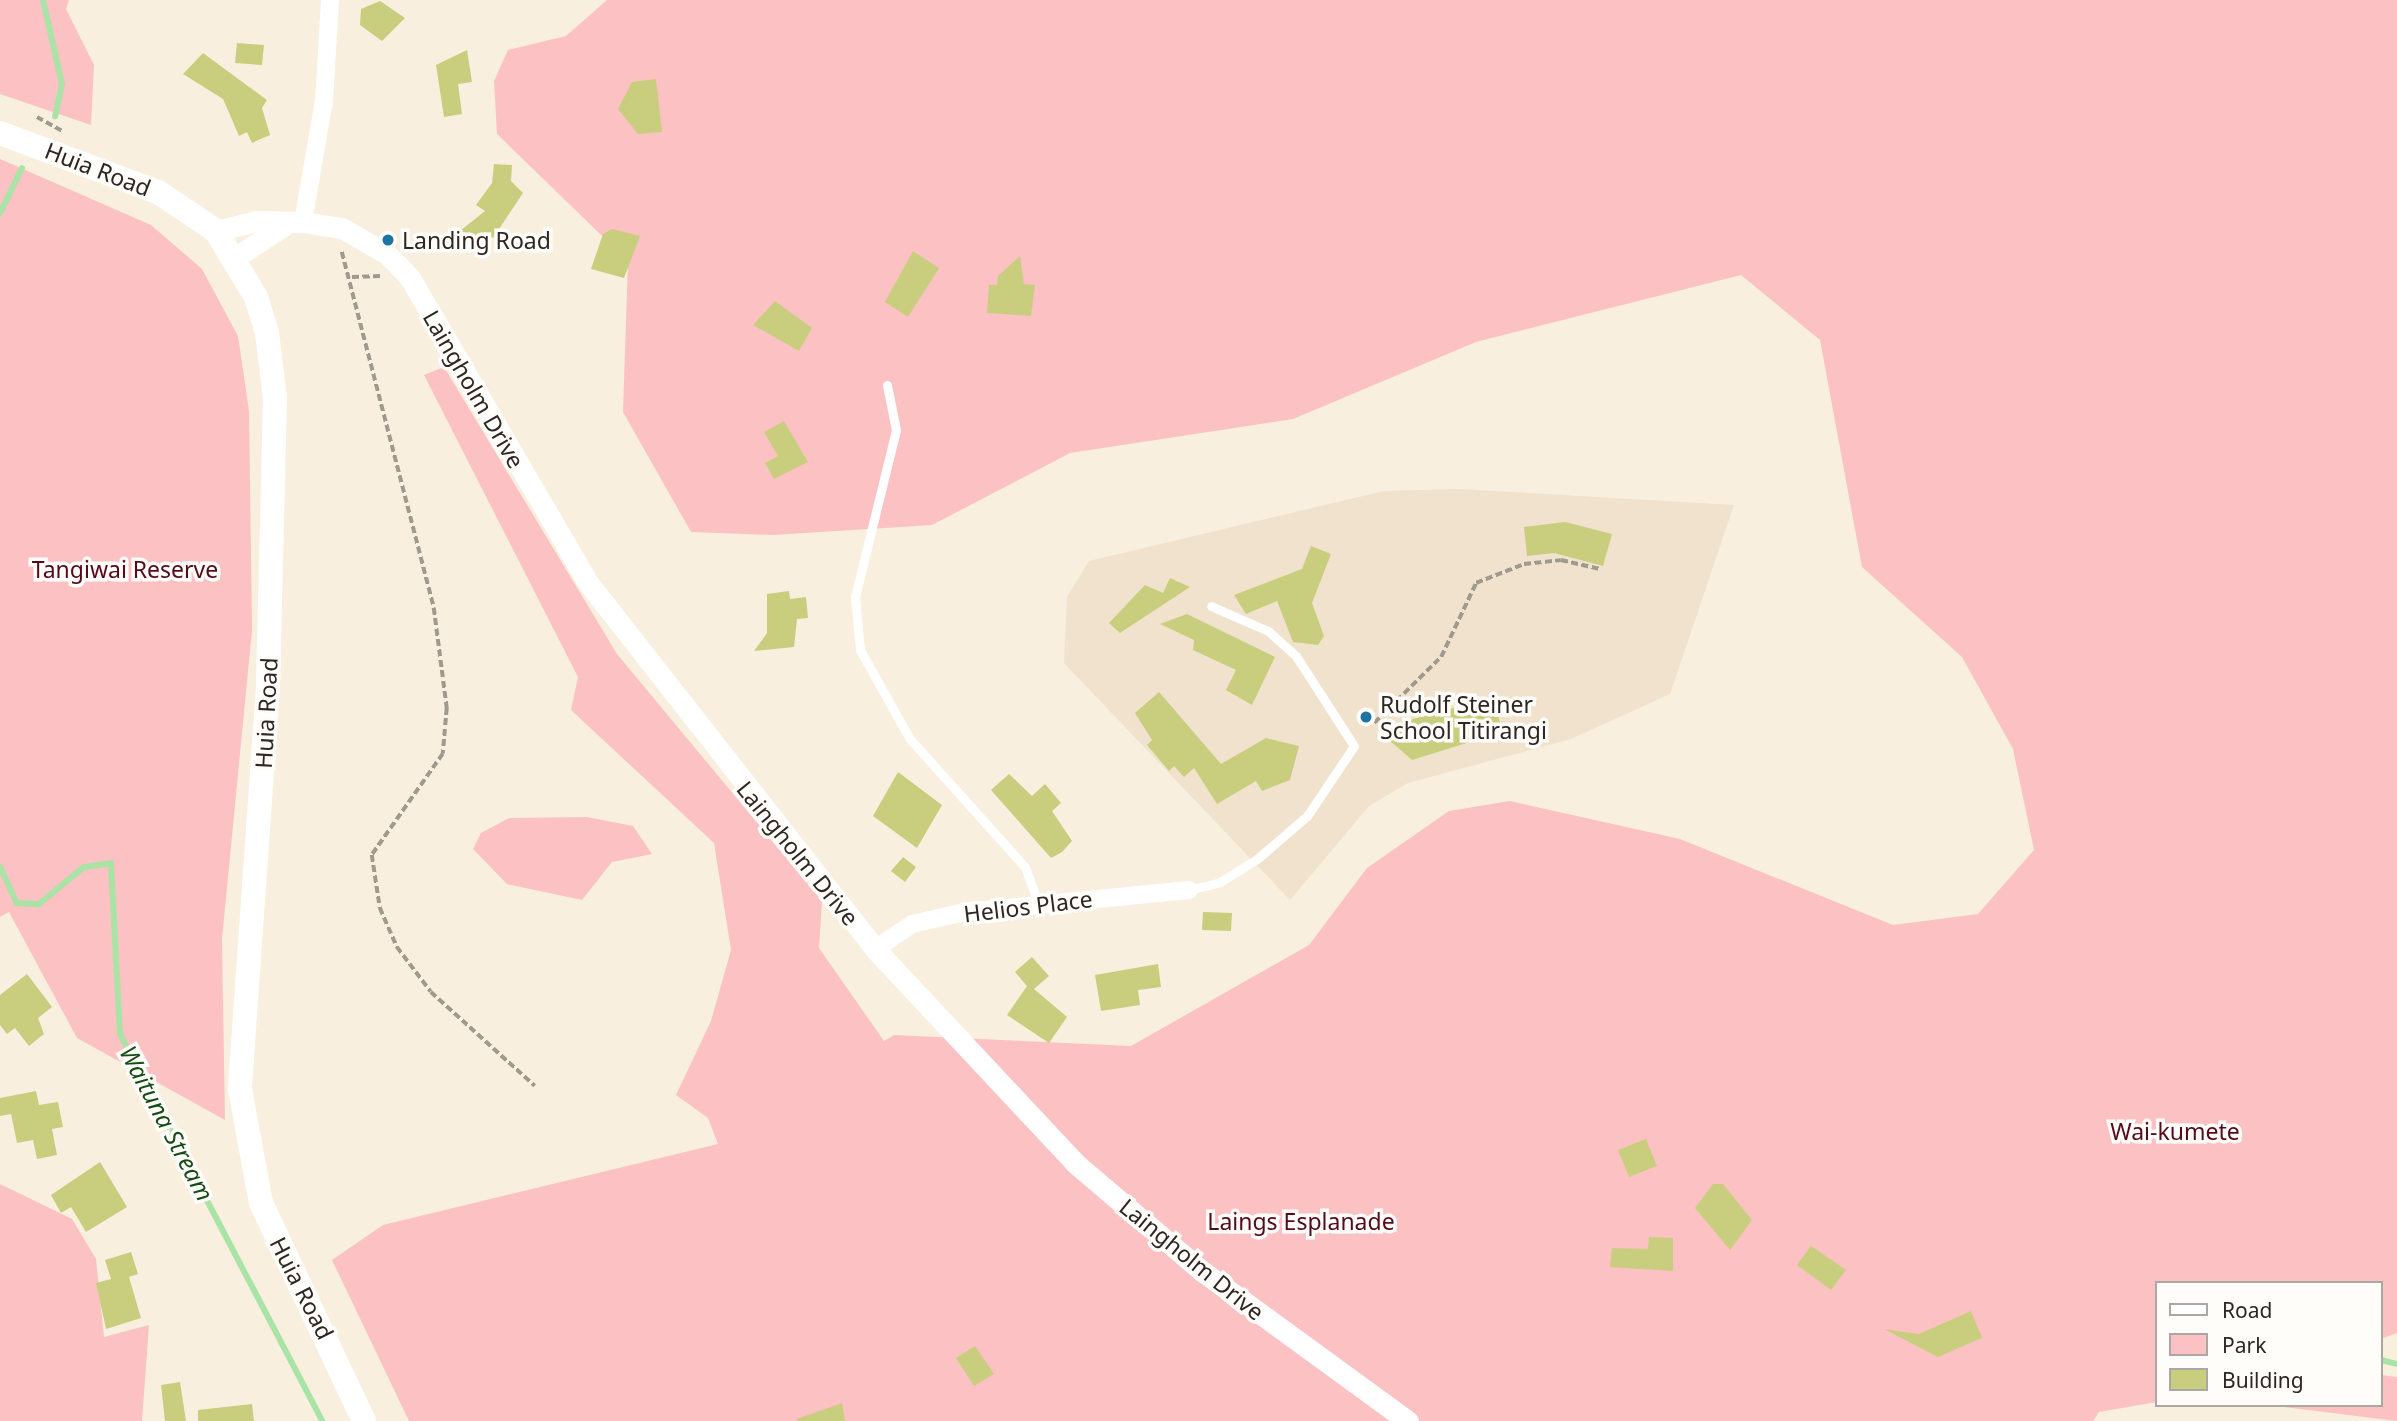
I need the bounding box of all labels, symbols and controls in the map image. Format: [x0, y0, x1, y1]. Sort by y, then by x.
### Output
street label: Huia Road [41, 136, 155, 202]
place label: Landing Road [402, 226, 551, 254]
marker: Landing Road [380, 232, 396, 248]
street label: Laingholm Drive [418, 305, 530, 473]
park label: Tangiwai Reserve [32, 555, 218, 583]
street label: Huia Road [249, 657, 283, 769]
place label: Rudolf Steiner School Titirangi [1380, 690, 1547, 744]
marker: Rudolf Steiner School Titirangi [1358, 709, 1374, 725]
street label: Laingholm Drive [731, 775, 865, 931]
street label: Helios Place [962, 884, 1094, 928]
water label: Waituna Stream [114, 1041, 220, 1205]
park label: Wai-kumete [2110, 1117, 2240, 1145]
street label: Laingholm Drive [1114, 1192, 1270, 1326]
park label: Laings Esplanade [1207, 1207, 1395, 1235]
street label: Huia Road [264, 1232, 340, 1344]
legend [2156, 1281, 2383, 1407]
text: Road [2222, 1296, 2272, 1324]
text: Park [2222, 1331, 2266, 1359]
text: Building [2222, 1366, 2304, 1394]

